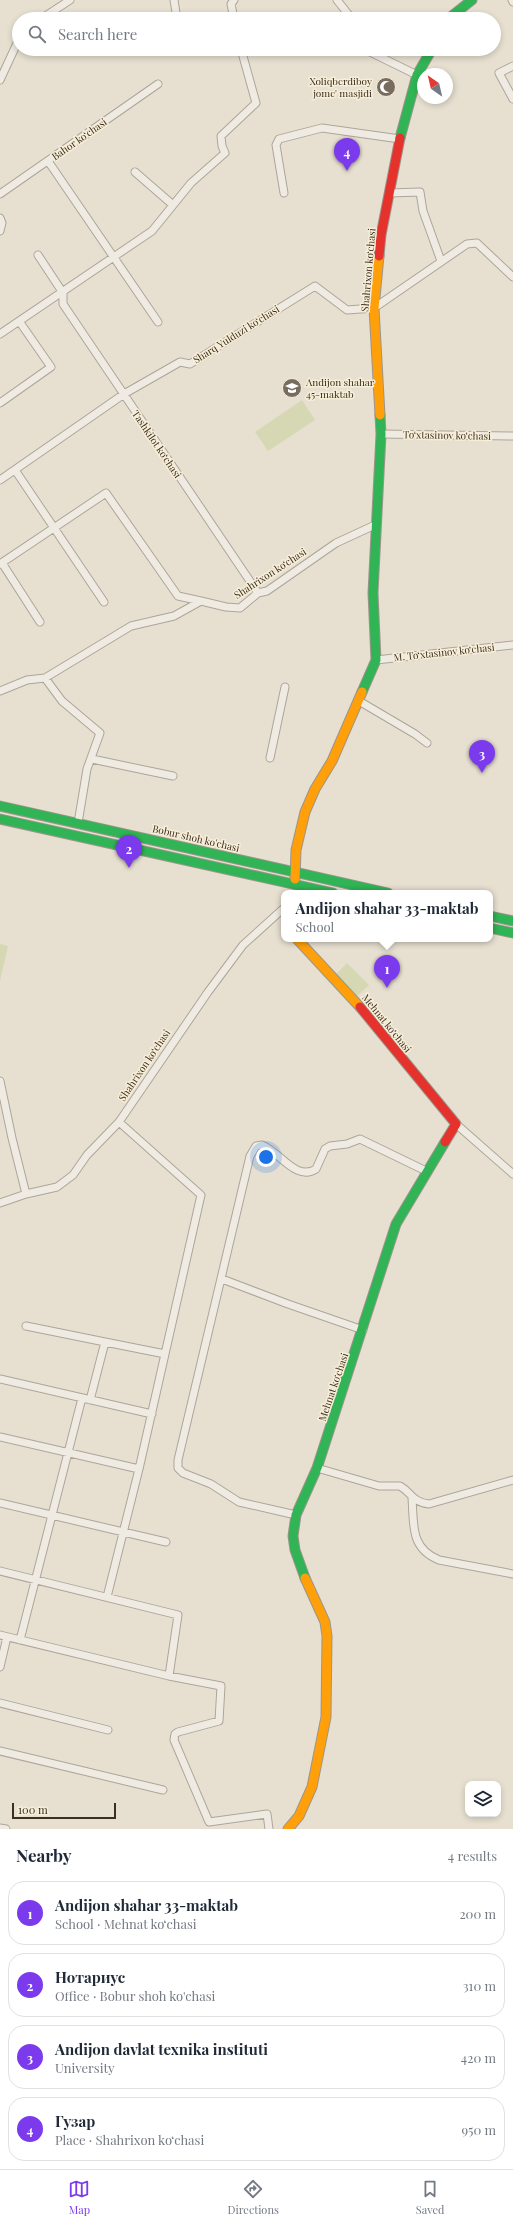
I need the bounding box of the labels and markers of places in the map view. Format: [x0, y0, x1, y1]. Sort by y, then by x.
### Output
place label: Xoliqberdiboy jome' masjidi [309, 74, 372, 100]
mosque icon: Xoliqberdiboy jome' masjidi [375, 76, 397, 98]
pin: 4 [334, 138, 360, 171]
place label: Andijon shahar 45-maktab [305, 375, 375, 401]
school or university icon: Andijon shahar 45-maktab [281, 377, 303, 399]
pin: 3 [469, 740, 495, 773]
pin: 2 [116, 835, 142, 868]
pin: 1 [374, 955, 400, 988]

